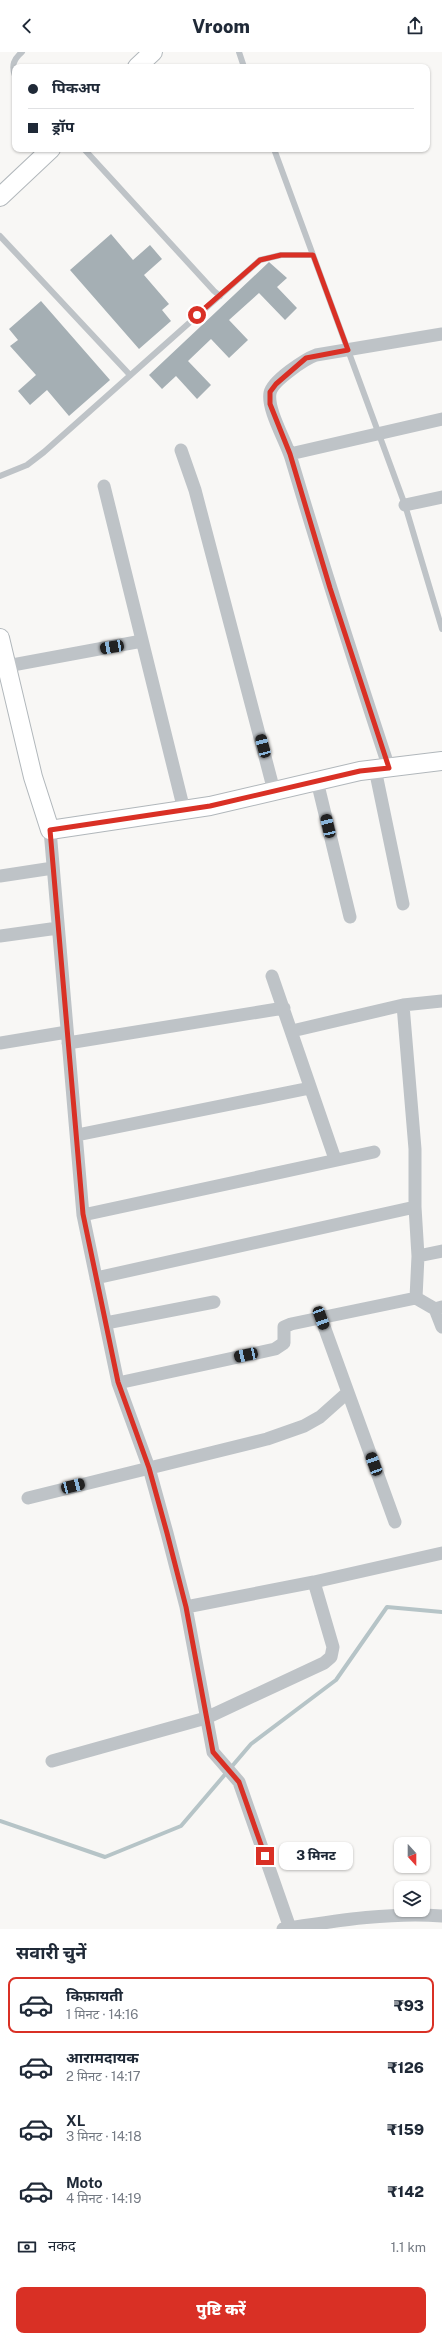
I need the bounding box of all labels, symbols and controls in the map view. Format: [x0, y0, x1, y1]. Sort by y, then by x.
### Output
icon: back [16, 15, 38, 37]
icon: share [404, 15, 426, 37]
text: Vroom [192, 16, 250, 37]
text: पिकअप [52, 79, 100, 96]
text: ड्रॉप [52, 118, 74, 135]
route start [188, 306, 206, 324]
car [99, 639, 125, 655]
car [254, 733, 272, 759]
car [319, 813, 337, 839]
car [311, 1305, 331, 1331]
car [233, 1347, 259, 1363]
car [364, 1451, 384, 1477]
car [60, 1477, 86, 1495]
north arrow [394, 1837, 430, 1873]
map controls [394, 1837, 430, 1917]
callout: 3 मिनट [279, 1842, 353, 1870]
route end [256, 1847, 274, 1865]
text: 3 मिनट [296, 1848, 336, 1863]
button: layers [394, 1881, 430, 1917]
text: सवारी चुनें [16, 1942, 86, 1963]
icon: car [18, 1987, 54, 2023]
text: किफ़ायती [66, 1987, 123, 2004]
text: ₹93 [394, 1997, 424, 2014]
text: 1 मिनट · 14:16 [66, 2007, 138, 2022]
icon: car [18, 2049, 54, 2085]
text: आरामदायक [66, 2049, 139, 2066]
text: ₹126 [387, 2059, 424, 2076]
text: 2 मिनट · 14:17 [66, 2069, 141, 2084]
icon: car [18, 2111, 54, 2147]
text: XL [66, 2112, 85, 2129]
text: ₹159 [387, 2121, 424, 2138]
text: 3 मिनट · 14:18 [66, 2129, 142, 2144]
icon: car [18, 2173, 54, 2209]
text: Moto [66, 2174, 103, 2191]
text: ₹142 [388, 2183, 424, 2200]
text: 4 मिनट · 14:19 [66, 2191, 141, 2206]
icon: cash [16, 2236, 38, 2258]
text: नकद [48, 2237, 76, 2254]
text: 1.1 km [391, 2240, 426, 2255]
button: पुष्टि करें [16, 2287, 426, 2333]

